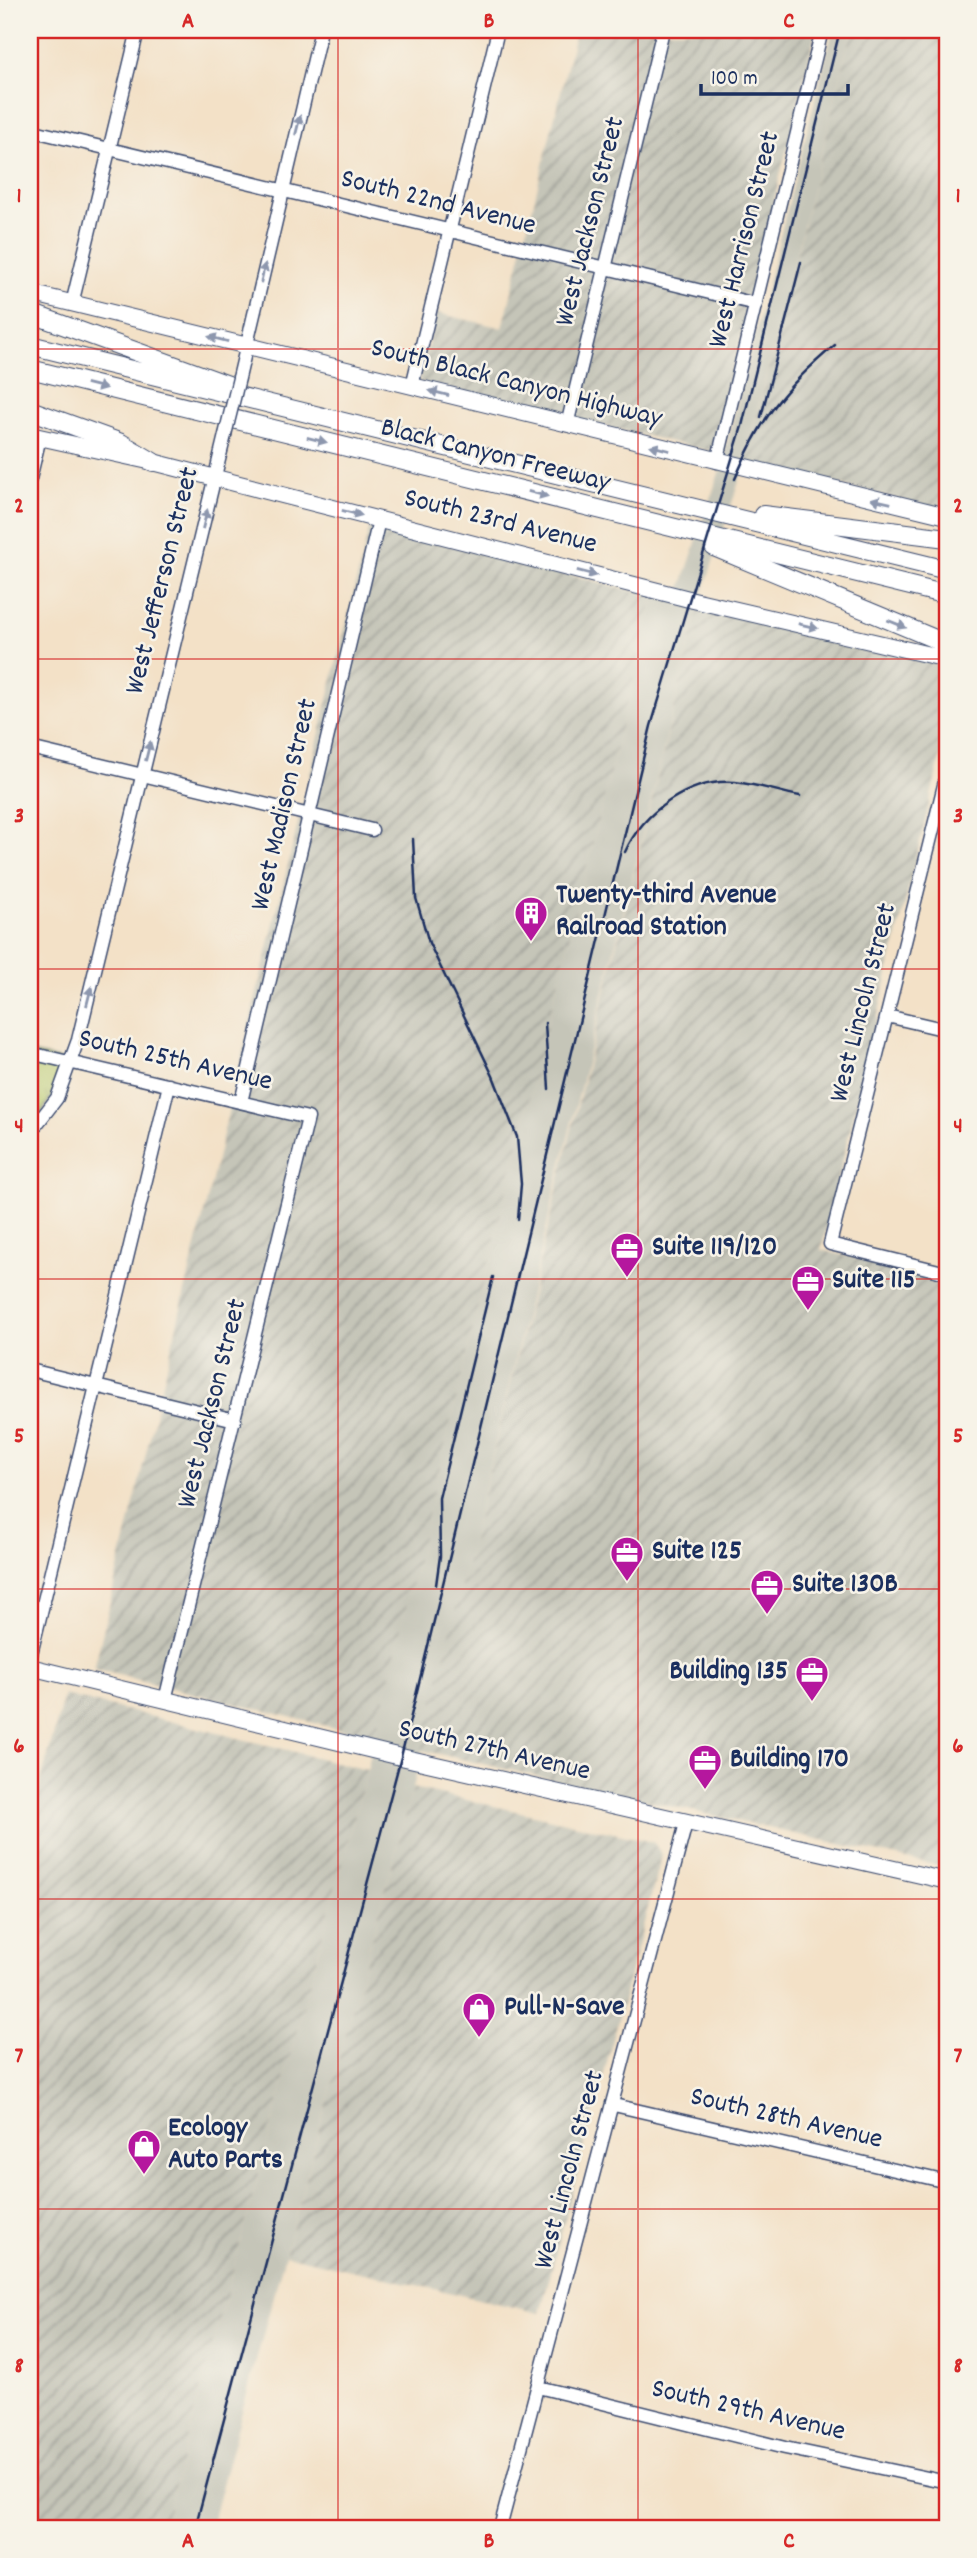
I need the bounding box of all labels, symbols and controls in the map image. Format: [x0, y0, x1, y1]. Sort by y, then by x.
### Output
text: A [182, 6, 194, 39]
text: B [484, 6, 495, 39]
text: C [783, 6, 795, 39]
scale bar [701, 52, 848, 96]
text: 100 m [711, 65, 758, 95]
street label: West Jackson Street [547, 113, 637, 331]
one-way arrow [293, 114, 304, 136]
street label: West Harrison Street [700, 127, 792, 353]
street label: South 22nd Avenue [336, 160, 540, 248]
text: 1 [16, 181, 22, 214]
text: 1 [955, 181, 961, 214]
one-way arrow [258, 262, 269, 284]
street label: South Black Canyon Highway [366, 329, 666, 441]
one-way arrow [207, 333, 229, 344]
one-way arrow [85, 381, 107, 392]
one-way arrow [428, 387, 450, 398]
street label: Black Canyon Freeway [376, 409, 615, 505]
one-way arrow [306, 435, 328, 446]
one-way arrow [648, 442, 670, 453]
street label: West Jefferson Street [116, 463, 212, 699]
street label: South 23rd Avenue [399, 480, 601, 566]
one-way arrow [527, 489, 549, 500]
text: 2 [14, 491, 24, 524]
text: 2 [953, 491, 963, 524]
one-way arrow [870, 495, 892, 506]
one-way arrow [200, 508, 211, 530]
one-way arrow [341, 508, 363, 519]
one-way arrow [576, 568, 598, 579]
one-way arrow [886, 618, 907, 629]
one-way arrow [797, 621, 819, 632]
street label: West Madison Street [242, 695, 330, 915]
one-way arrow [143, 740, 154, 762]
text: 3 [14, 801, 24, 834]
text: 3 [953, 801, 963, 834]
place label: Twenty-third Avenue Railroad Station [556, 877, 777, 949]
building icon: Twenty-third Avenue Railroad Station [512, 894, 550, 943]
street label: West Lincoln Street [821, 899, 909, 1107]
one-way arrow [84, 985, 95, 1007]
street label: South 25th Avenue [74, 1020, 276, 1104]
text: 4 [14, 1111, 24, 1144]
text: 4 [953, 1111, 963, 1144]
place label: Suite 119/120 [652, 1229, 777, 1269]
office icon: Suite 119/120 [608, 1230, 646, 1279]
place label: Suite 115 [832, 1262, 916, 1302]
office icon: Suite 115 [789, 1263, 827, 1312]
street label: West Jackson Street [169, 1295, 259, 1513]
text: 5 [14, 1421, 24, 1454]
text: 5 [953, 1421, 963, 1454]
place label: Suite 125 [652, 1533, 742, 1573]
office icon: Suite 125 [608, 1534, 646, 1583]
place label: Suite 130B [792, 1566, 898, 1606]
office icon: Suite 130B [748, 1567, 786, 1616]
place label: Building 135 [669, 1653, 788, 1693]
office icon: Building 135 [793, 1654, 831, 1703]
street label: South 27th Avenue [394, 1711, 594, 1793]
text: 6 [13, 1731, 25, 1764]
text: 6 [952, 1731, 964, 1764]
place label: Building 170 [730, 1741, 849, 1781]
office icon: Building 170 [686, 1742, 724, 1791]
place label: Pull-N-Save [504, 1989, 625, 2029]
shop icon: Pull-N-Save [460, 1990, 498, 2039]
text: 7 [15, 2041, 24, 2074]
text: 7 [954, 2041, 963, 2074]
street label: West Lincoln Street [525, 2066, 617, 2274]
street label: South 28th Avenue [686, 2078, 886, 2162]
place label: Ecology Auto Parts [168, 2110, 283, 2182]
shop icon: Ecology Auto Parts [125, 2127, 163, 2176]
text: 8 [14, 2351, 24, 2384]
text: 8 [953, 2351, 963, 2384]
street label: South 29th Avenue [647, 2370, 849, 2454]
text: A [182, 2526, 194, 2558]
text: B [484, 2526, 495, 2558]
text: C [783, 2526, 795, 2558]

